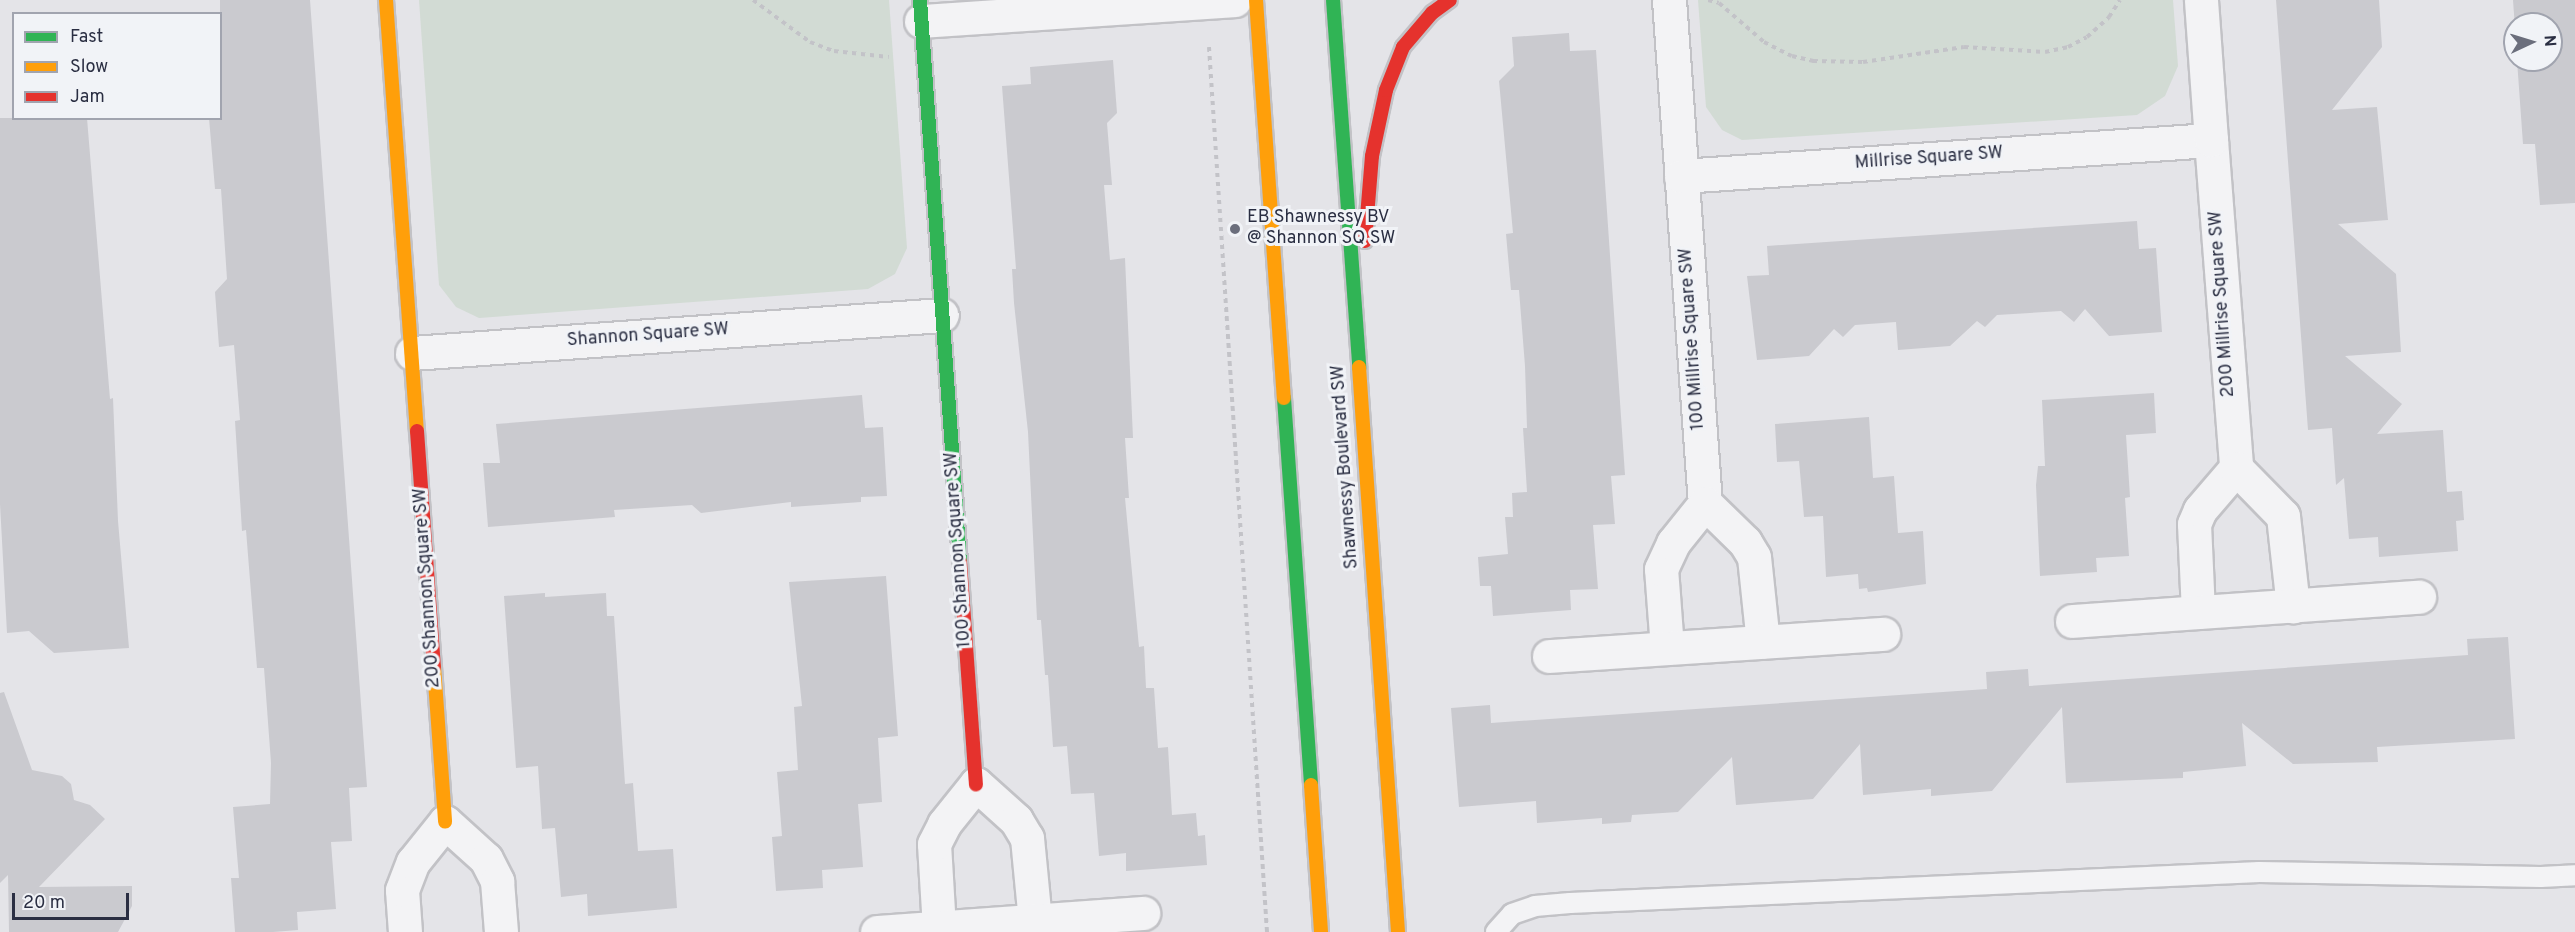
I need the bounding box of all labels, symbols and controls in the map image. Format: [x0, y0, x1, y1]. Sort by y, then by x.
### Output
legend [12, 12, 222, 120]
north arrow [2503, 12, 2563, 72]
text: Fast [70, 26, 103, 49]
text: N [2539, 34, 2559, 47]
text: Slow [70, 56, 108, 79]
text: Jam [70, 86, 105, 109]
street label: Millrise Square SW [1854, 143, 2004, 175]
place label: EB Shawnessy BV @ Shannon SQ SW [1247, 208, 1395, 250]
street label: 200 Millrise Square SW [2206, 210, 2240, 398]
marker: EB Shawnessy BV @ Shannon SQ SW [1228, 222, 1242, 236]
street label: 100 Millrise Square SW [1676, 247, 1710, 431]
street label: Shannon Square SW [566, 320, 730, 352]
street label: Shawnessy Boulevard SW [1328, 364, 1364, 570]
street label: 100 Shannon Square SW [941, 451, 977, 649]
street label: 200 Shannon Square SW [410, 487, 446, 689]
scale bar [15, 881, 132, 919]
text: 20 m [23, 892, 65, 915]

